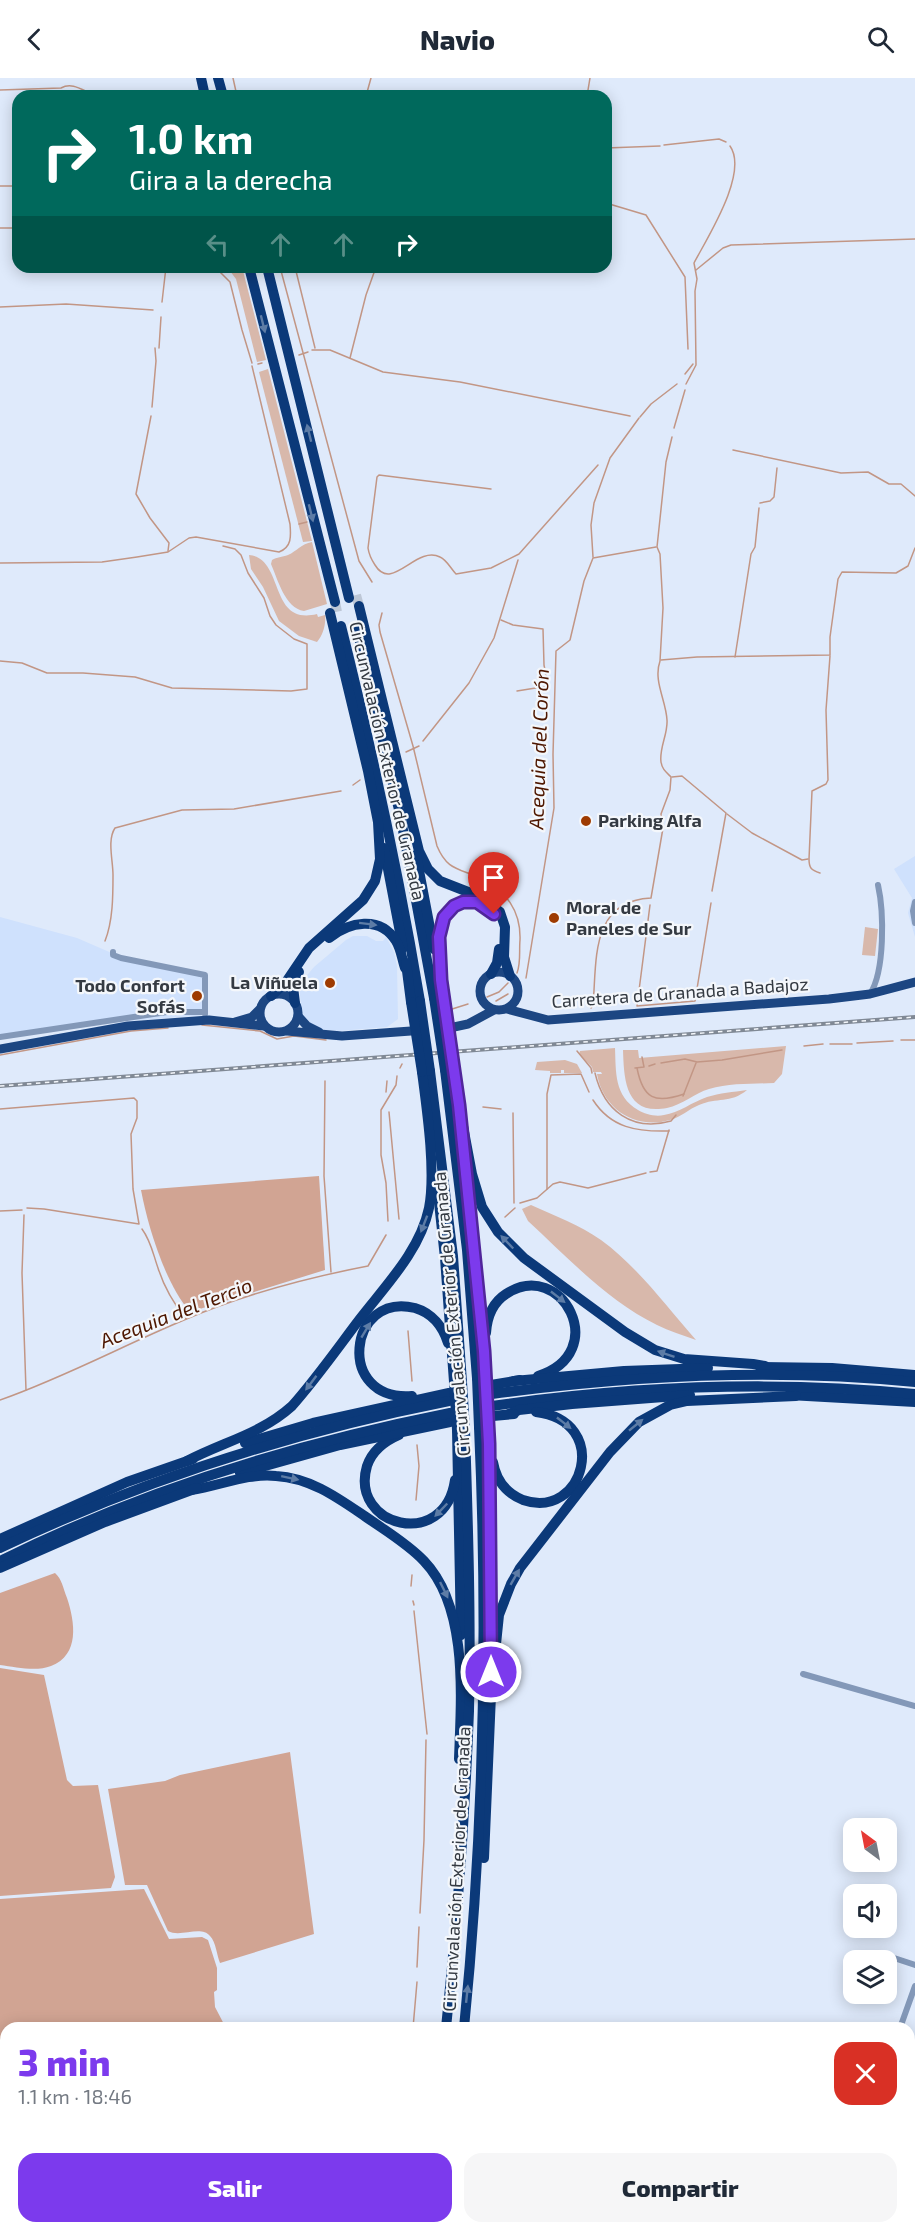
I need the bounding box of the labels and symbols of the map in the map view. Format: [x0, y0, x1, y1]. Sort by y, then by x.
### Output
one-way arrow [259, 315, 269, 333]
one-way arrow [303, 424, 313, 443]
one-way arrow [306, 504, 316, 522]
street label: Circunvalación Exterior de Granada [345, 619, 431, 902]
water label: Acequia del Corón [523, 668, 553, 831]
place label: Parking Alfa [598, 809, 702, 831]
marker: Parking Alfa [579, 814, 593, 828]
pin [468, 852, 519, 914]
place label: Moral de Paneles de Sur [566, 896, 692, 939]
marker: Moral de Paneles de Sur [547, 911, 561, 925]
one-way arrow [359, 920, 378, 929]
place label: La Viñuela [230, 971, 318, 993]
street label: Carretera de Granada a Badajoz [551, 972, 809, 1012]
place label: Todo Confort Sofás [75, 974, 186, 1017]
marker: La Viñuela [323, 976, 337, 990]
marker: Todo Confort Sofás [190, 989, 204, 1003]
street label: Circunvalación Exterior de Granada [428, 1171, 474, 1457]
one-way arrow [418, 1215, 428, 1233]
one-way arrow [501, 1235, 515, 1249]
water label: Acequia del Tercio [95, 1272, 255, 1353]
one-way arrow [550, 1291, 566, 1303]
one-way arrow [360, 1322, 371, 1338]
one-way arrow [657, 1348, 675, 1358]
one-way arrow [306, 1375, 318, 1390]
one-way arrow [557, 1416, 572, 1428]
one-way arrow [629, 1420, 644, 1432]
one-way arrow [280, 1474, 299, 1483]
one-way arrow [434, 1503, 448, 1518]
one-way arrow [510, 1568, 520, 1585]
one-way arrow [439, 1582, 448, 1599]
position arrow [459, 1640, 523, 1704]
street label: Circunvalación Exterior de Granada [438, 1726, 474, 2012]
north arrow [843, 1818, 897, 1872]
one-way arrow [462, 1985, 472, 2004]

